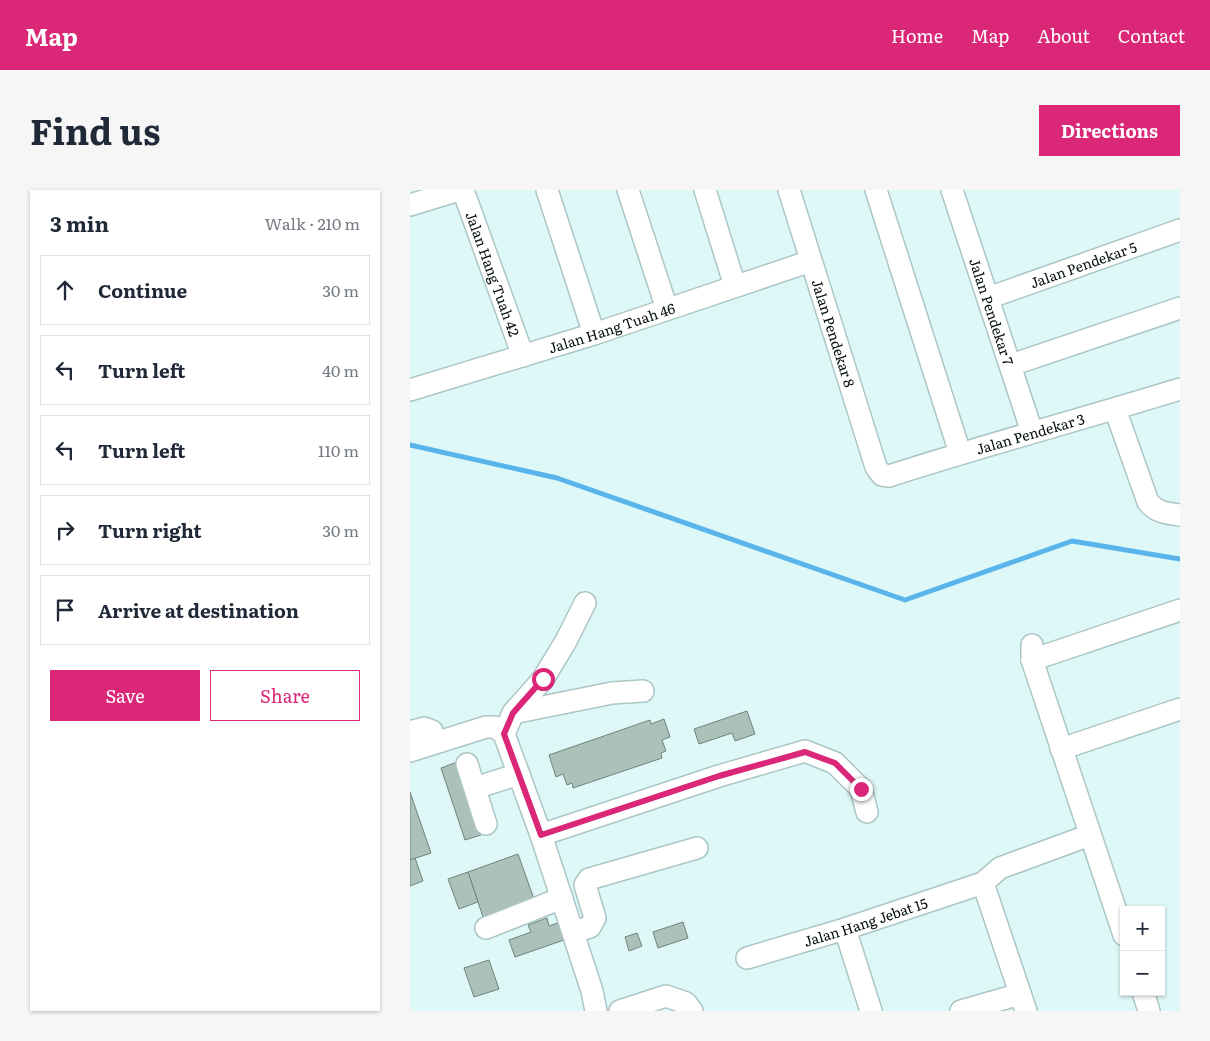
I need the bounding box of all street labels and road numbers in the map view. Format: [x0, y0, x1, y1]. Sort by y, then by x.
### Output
street label: Jalan Hang Tuah 42 [462, 208, 525, 339]
street label: Jalan Pendekar 5 [1027, 236, 1139, 292]
street label: Jalan Pendekar 7 [965, 255, 1019, 368]
street label: Jalan Pendekar 8 [808, 277, 860, 390]
street label: Jalan Hang Tuah 46 [546, 297, 678, 357]
street label: Jalan Pendekar 3 [974, 408, 1087, 459]
street label: Jalan Hang Jebat 15 [801, 892, 930, 951]

